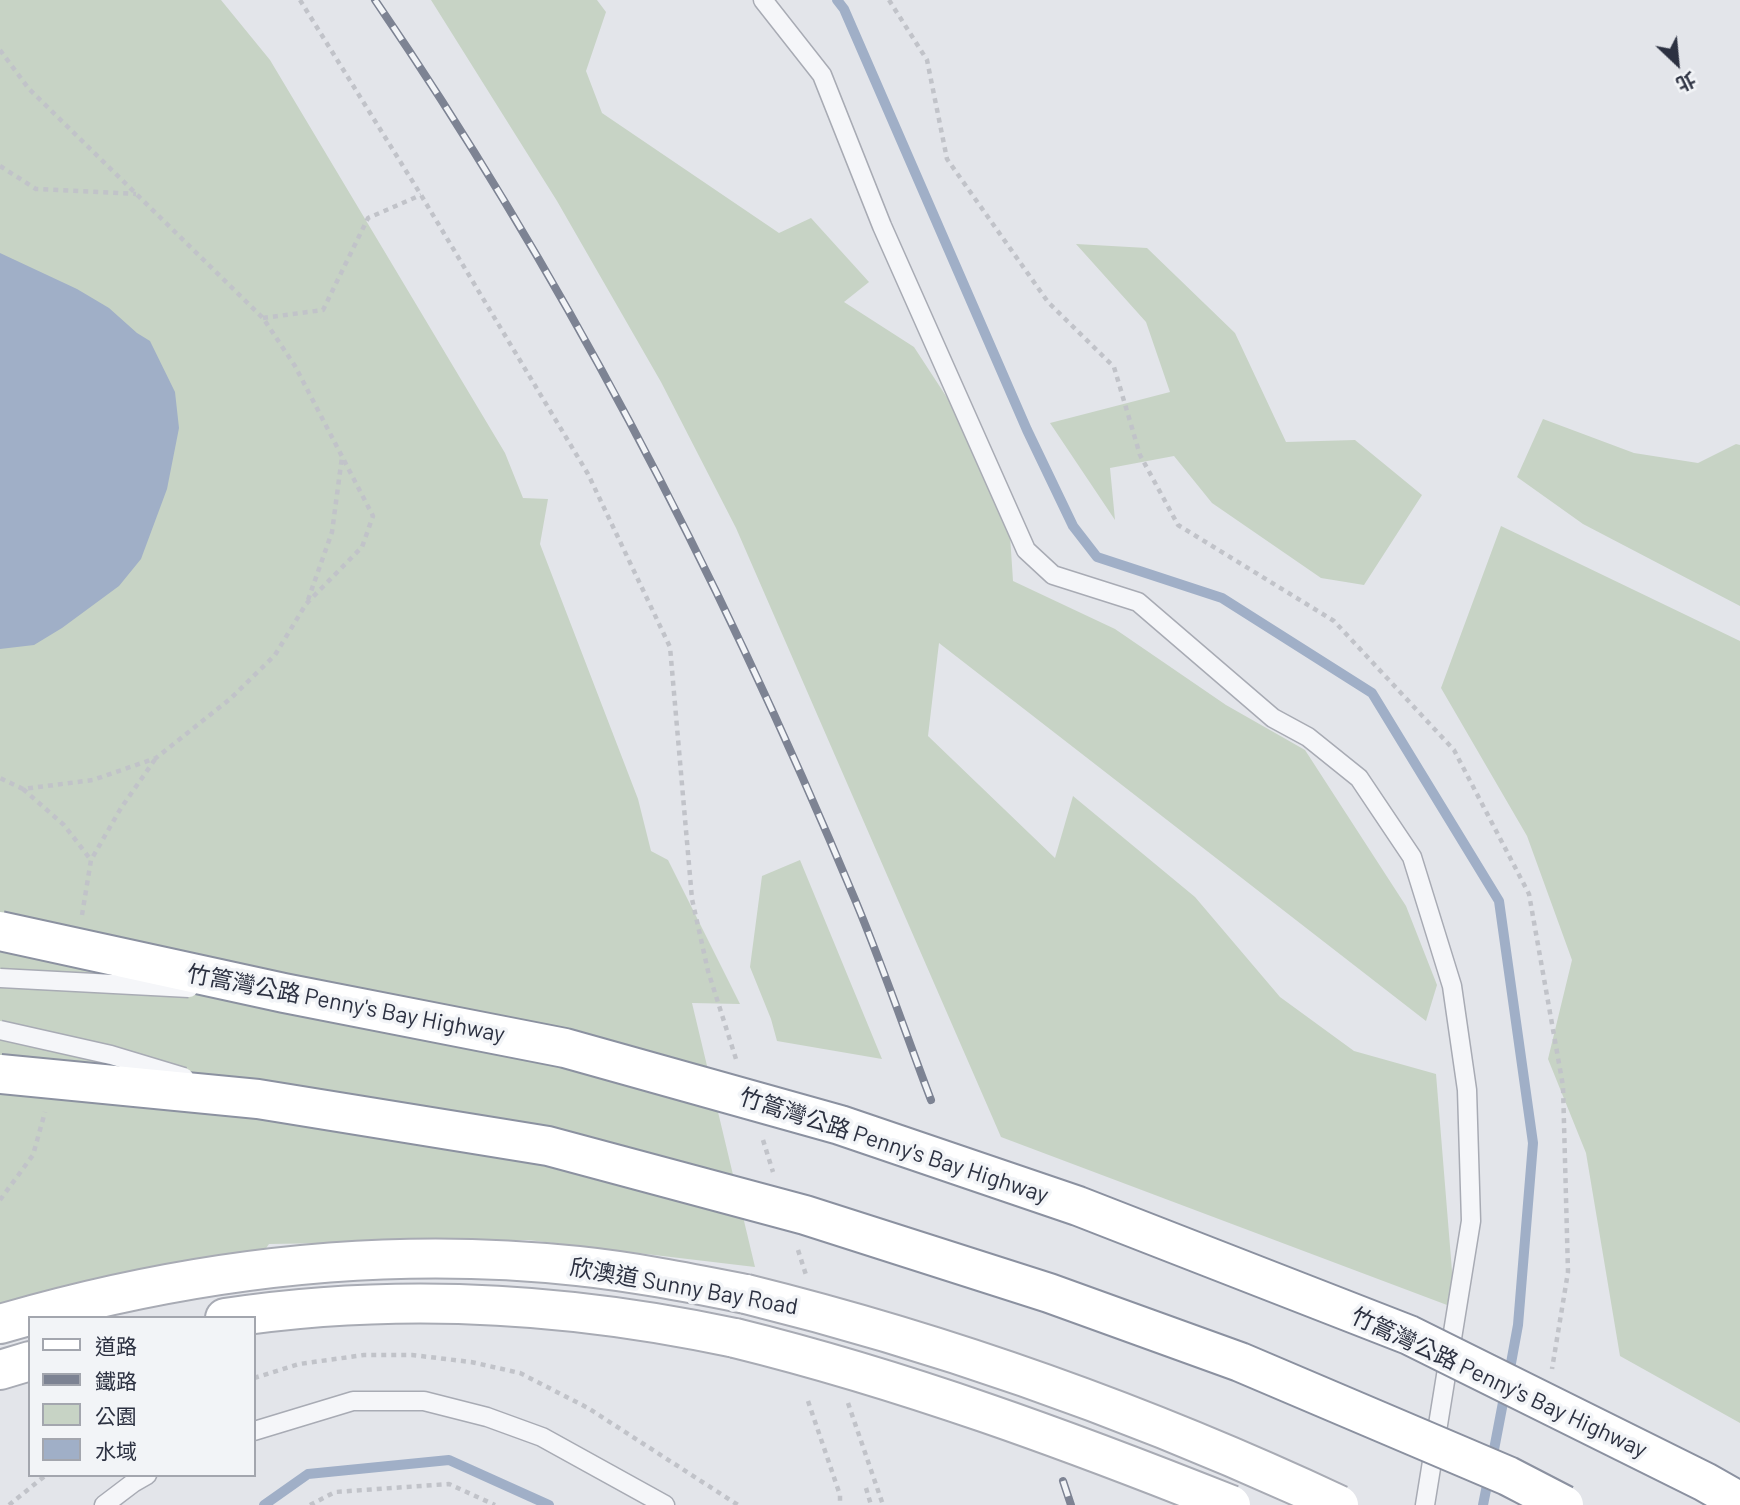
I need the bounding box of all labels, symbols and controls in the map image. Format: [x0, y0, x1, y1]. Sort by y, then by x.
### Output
north arrow [1642, 28, 1712, 98]
text: 北 [1673, 68, 1700, 97]
street label: 竹篙灣公路 Penny's Bay Highway [185, 960, 507, 1048]
street label: 竹篙灣公路 Penny's Bay Highway [736, 1083, 1052, 1209]
street label: 欣澳道 Sunny Bay Road [568, 1253, 800, 1321]
street label: 竹篙灣公路 Penny's Bay Highway [1347, 1302, 1651, 1464]
legend [28, 1316, 256, 1477]
text: 道路 [95, 1333, 137, 1358]
text: 鐵路 [95, 1368, 137, 1393]
text: 公園 [95, 1403, 137, 1428]
text: 水域 [95, 1438, 137, 1463]

